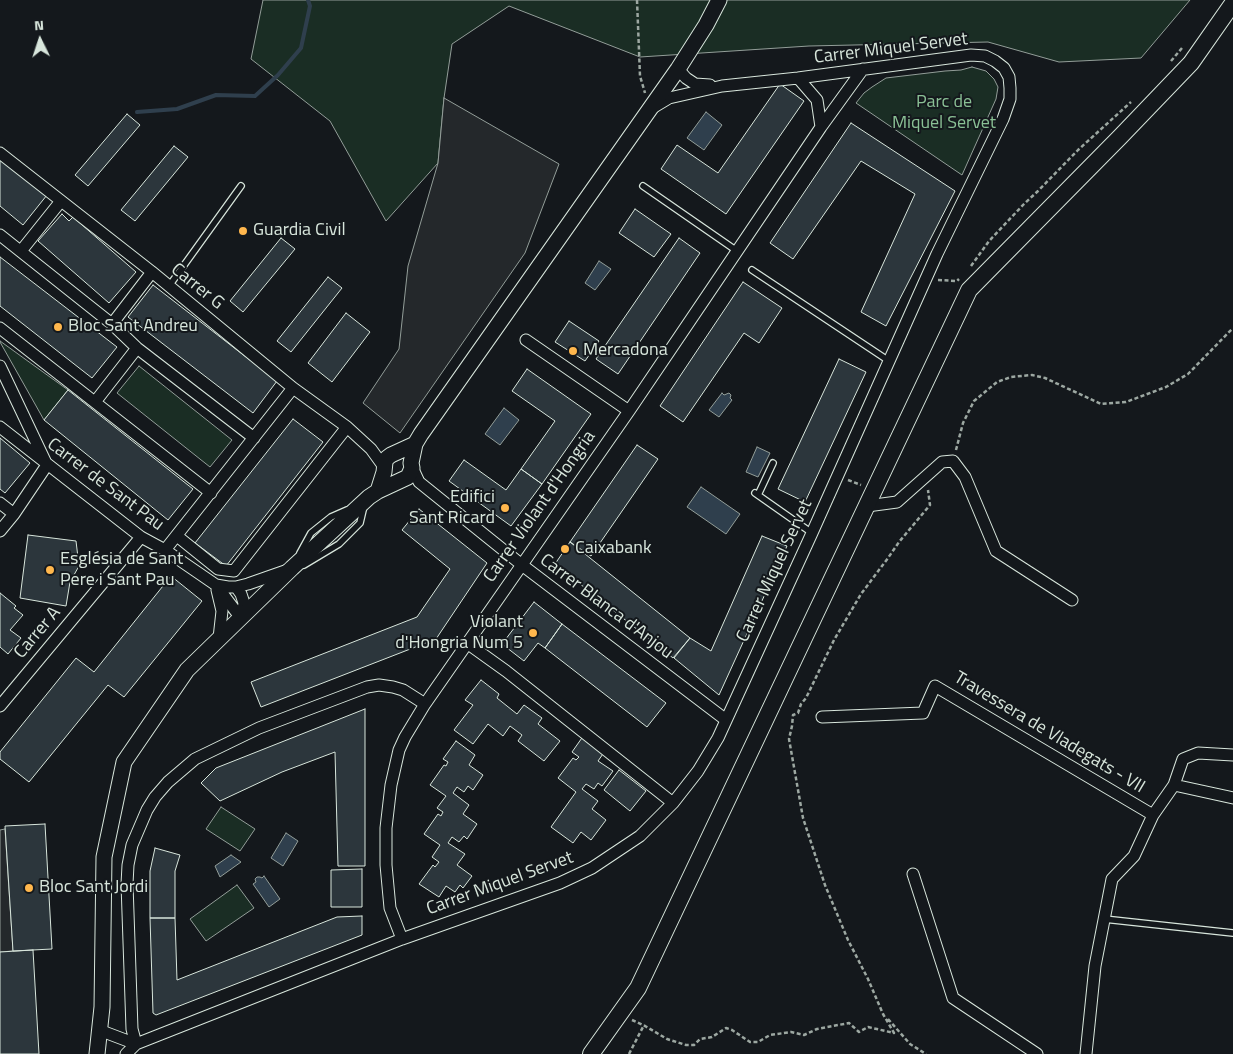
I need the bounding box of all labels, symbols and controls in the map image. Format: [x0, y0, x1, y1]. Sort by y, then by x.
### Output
text: N [33, 14, 44, 35]
north arrow [15, 15, 65, 65]
street label: Carrer Miquel Servet [813, 29, 969, 69]
park label: Parc de Miquel Servet [892, 92, 996, 134]
place label: Guardia Civil [253, 220, 346, 242]
marker: Guardia Civil [237, 225, 249, 237]
street label: Carrer G [166, 259, 228, 315]
place label: Bloc Sant Andreu [68, 316, 198, 338]
marker: Bloc Sant Andreu [52, 321, 64, 333]
place label: Mercadona [583, 340, 668, 362]
marker: Mercadona [567, 345, 579, 357]
street label: Carrer Violant d'Hongria [479, 427, 601, 587]
street label: Carrer de Sant Pau [42, 434, 168, 536]
place label: Edifici Sant Ricard [409, 487, 495, 530]
street label: Carrer Miquel Servet [733, 496, 817, 646]
marker: Edifici Sant Ricard [499, 502, 511, 514]
place label: Caixabank [575, 538, 652, 560]
marker: Caixabank [559, 543, 571, 555]
place label: Església de Sant Pere i Sant Pau [60, 549, 183, 592]
street label: Carrer Blanca d'Anjou [535, 550, 677, 664]
marker: Església de Sant Pere i Sant Pau [44, 564, 56, 576]
street label: Carrer A [10, 603, 66, 663]
place label: Violant d'Hongria Num 5 [395, 612, 523, 654]
marker: Violant d'Hongria Num 5 [527, 627, 539, 639]
street label: Travessera de Vladegats - VII [950, 667, 1148, 799]
street label: Carrer Miquel Servet [424, 847, 576, 921]
place label: Bloc Sant Jordi [39, 877, 148, 899]
marker: Bloc Sant Jordi [23, 882, 35, 894]

